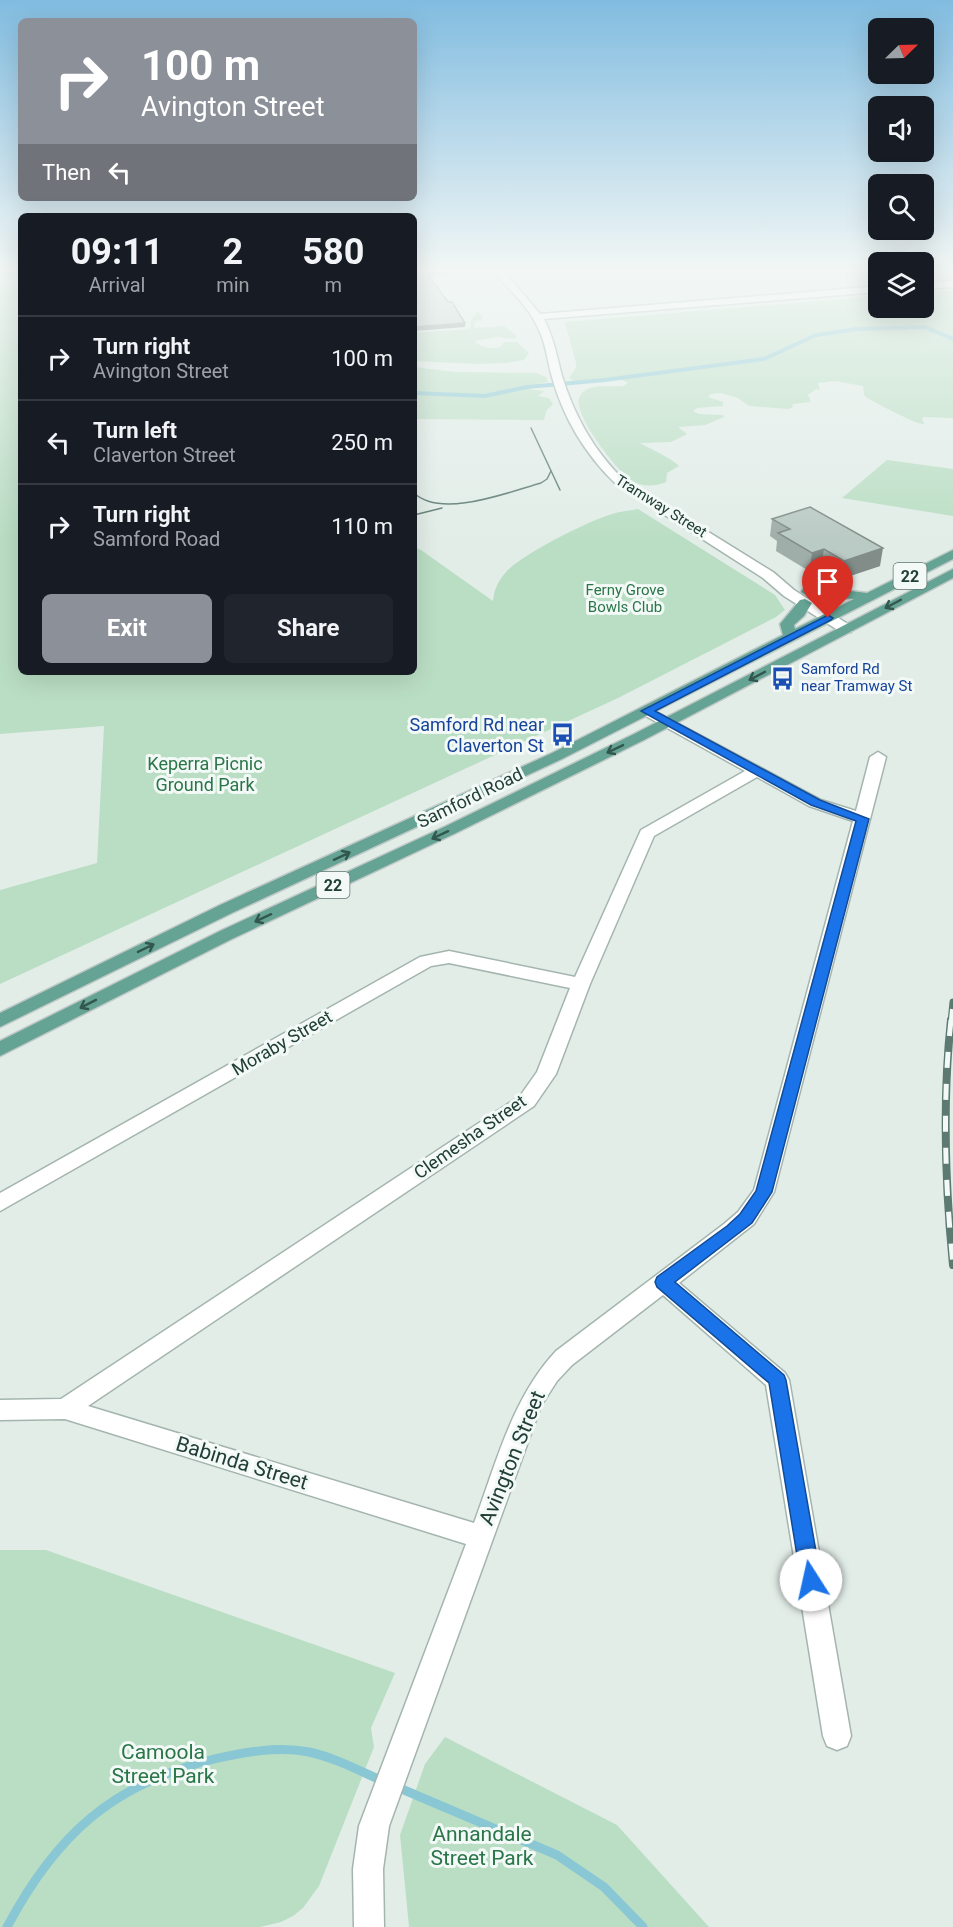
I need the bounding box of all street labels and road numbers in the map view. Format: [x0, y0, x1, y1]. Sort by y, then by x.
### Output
street label: Tramway Street [612, 471, 710, 541]
road number: 22 [894, 563, 926, 589]
street label: Samford Road [414, 763, 526, 832]
road number: 22 [316, 872, 350, 898]
street label: Moraby Street [228, 1005, 336, 1080]
street label: Clemesha Street [410, 1090, 530, 1183]
street label: Avington Street [474, 1387, 550, 1529]
street label: Babinda Street [173, 1432, 311, 1495]

